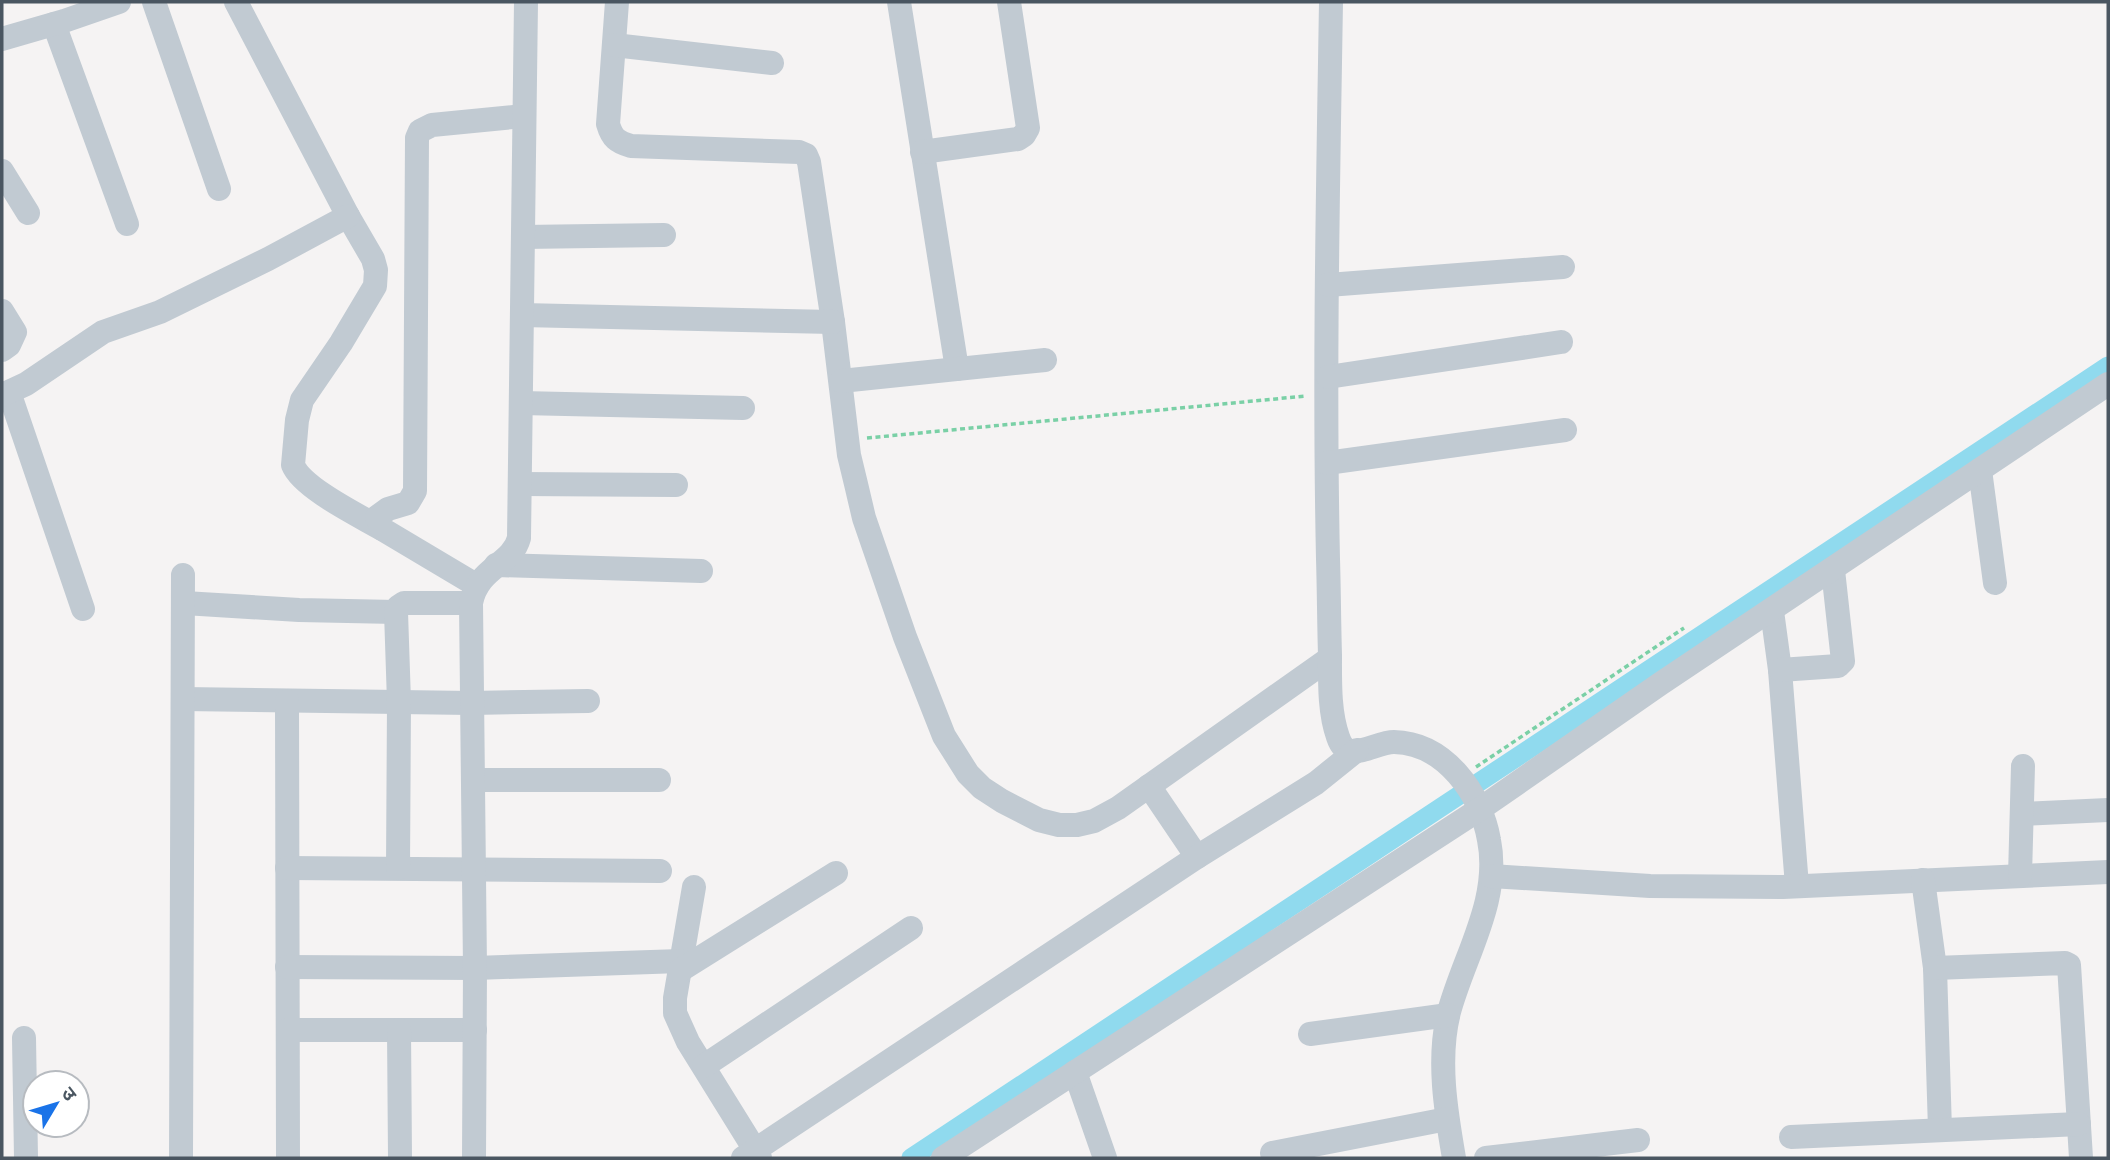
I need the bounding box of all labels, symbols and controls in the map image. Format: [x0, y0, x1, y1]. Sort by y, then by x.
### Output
north arrow [21, 1069, 91, 1139]
text: उ [55, 1081, 84, 1107]

